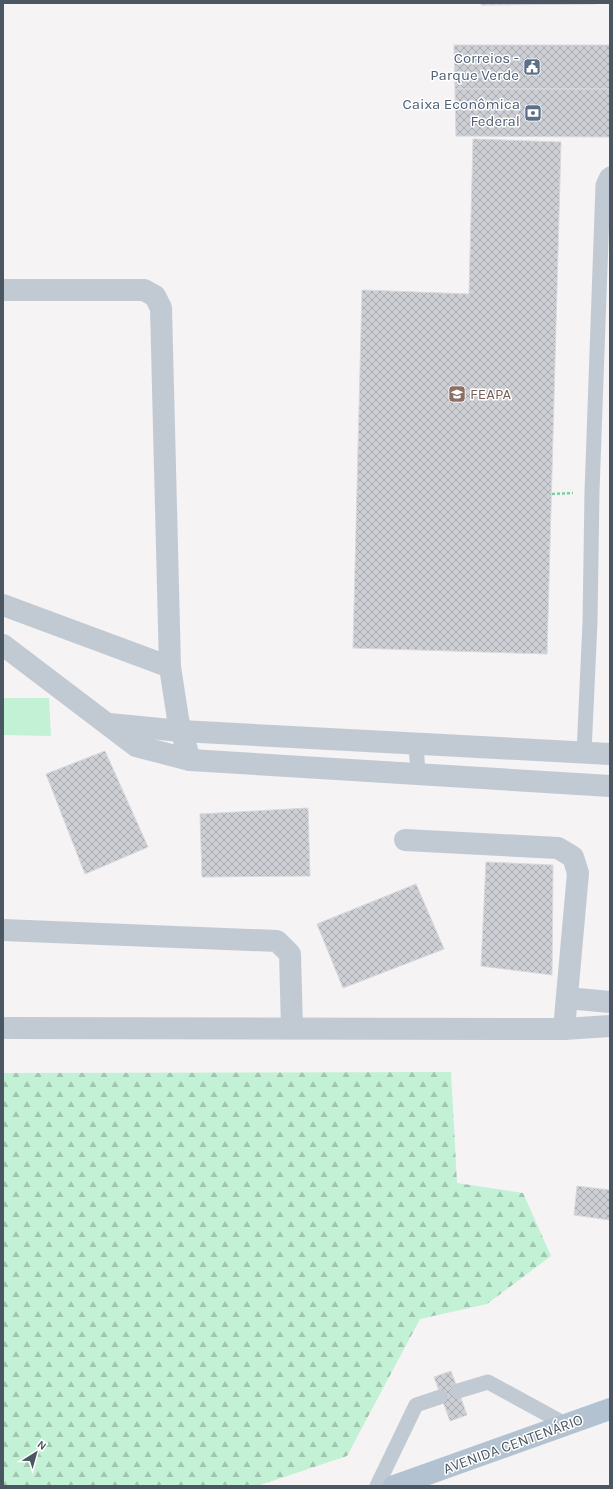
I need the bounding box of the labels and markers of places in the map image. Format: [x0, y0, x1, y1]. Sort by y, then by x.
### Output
place label: Correios - Parque Verde [430, 49, 519, 84]
public building icon: Correios - Parque Verde [522, 57, 542, 77]
place label: Caixa Econômica Federal [402, 95, 520, 130]
bank icon: Caixa Econômica Federal [523, 103, 543, 123]
school or university icon: FEAPA [447, 384, 467, 404]
place label: FEAPA [470, 385, 512, 403]

